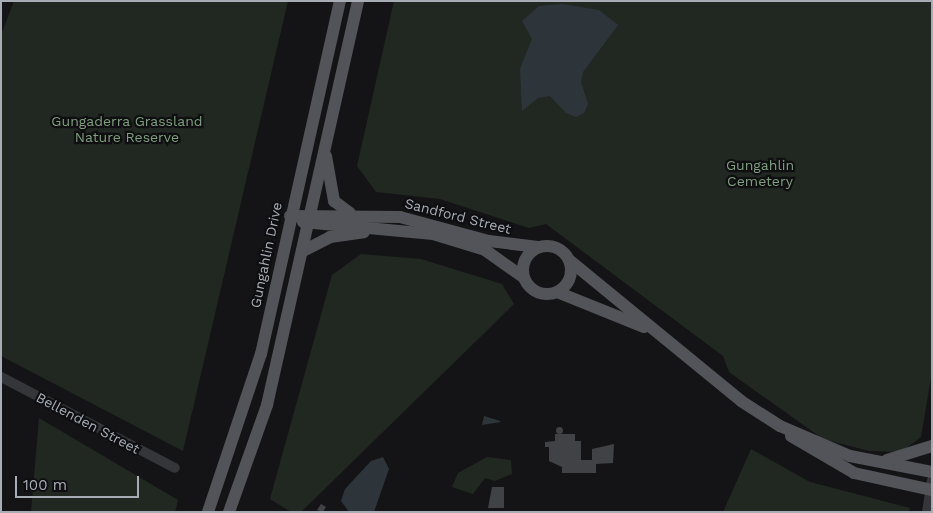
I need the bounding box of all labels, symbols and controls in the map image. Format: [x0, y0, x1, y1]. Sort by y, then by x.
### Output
park label: Gungaderra Grassland Nature Reserve [51, 113, 203, 146]
park label: Gungahlin Cemetery [726, 157, 794, 190]
street label: Sandford Street [403, 195, 513, 237]
street label: Gungahlin Drive [247, 201, 285, 309]
street label: Bellenden Street [33, 389, 143, 457]
scale bar [18, 466, 141, 498]
text: 100 m [23, 476, 67, 494]

